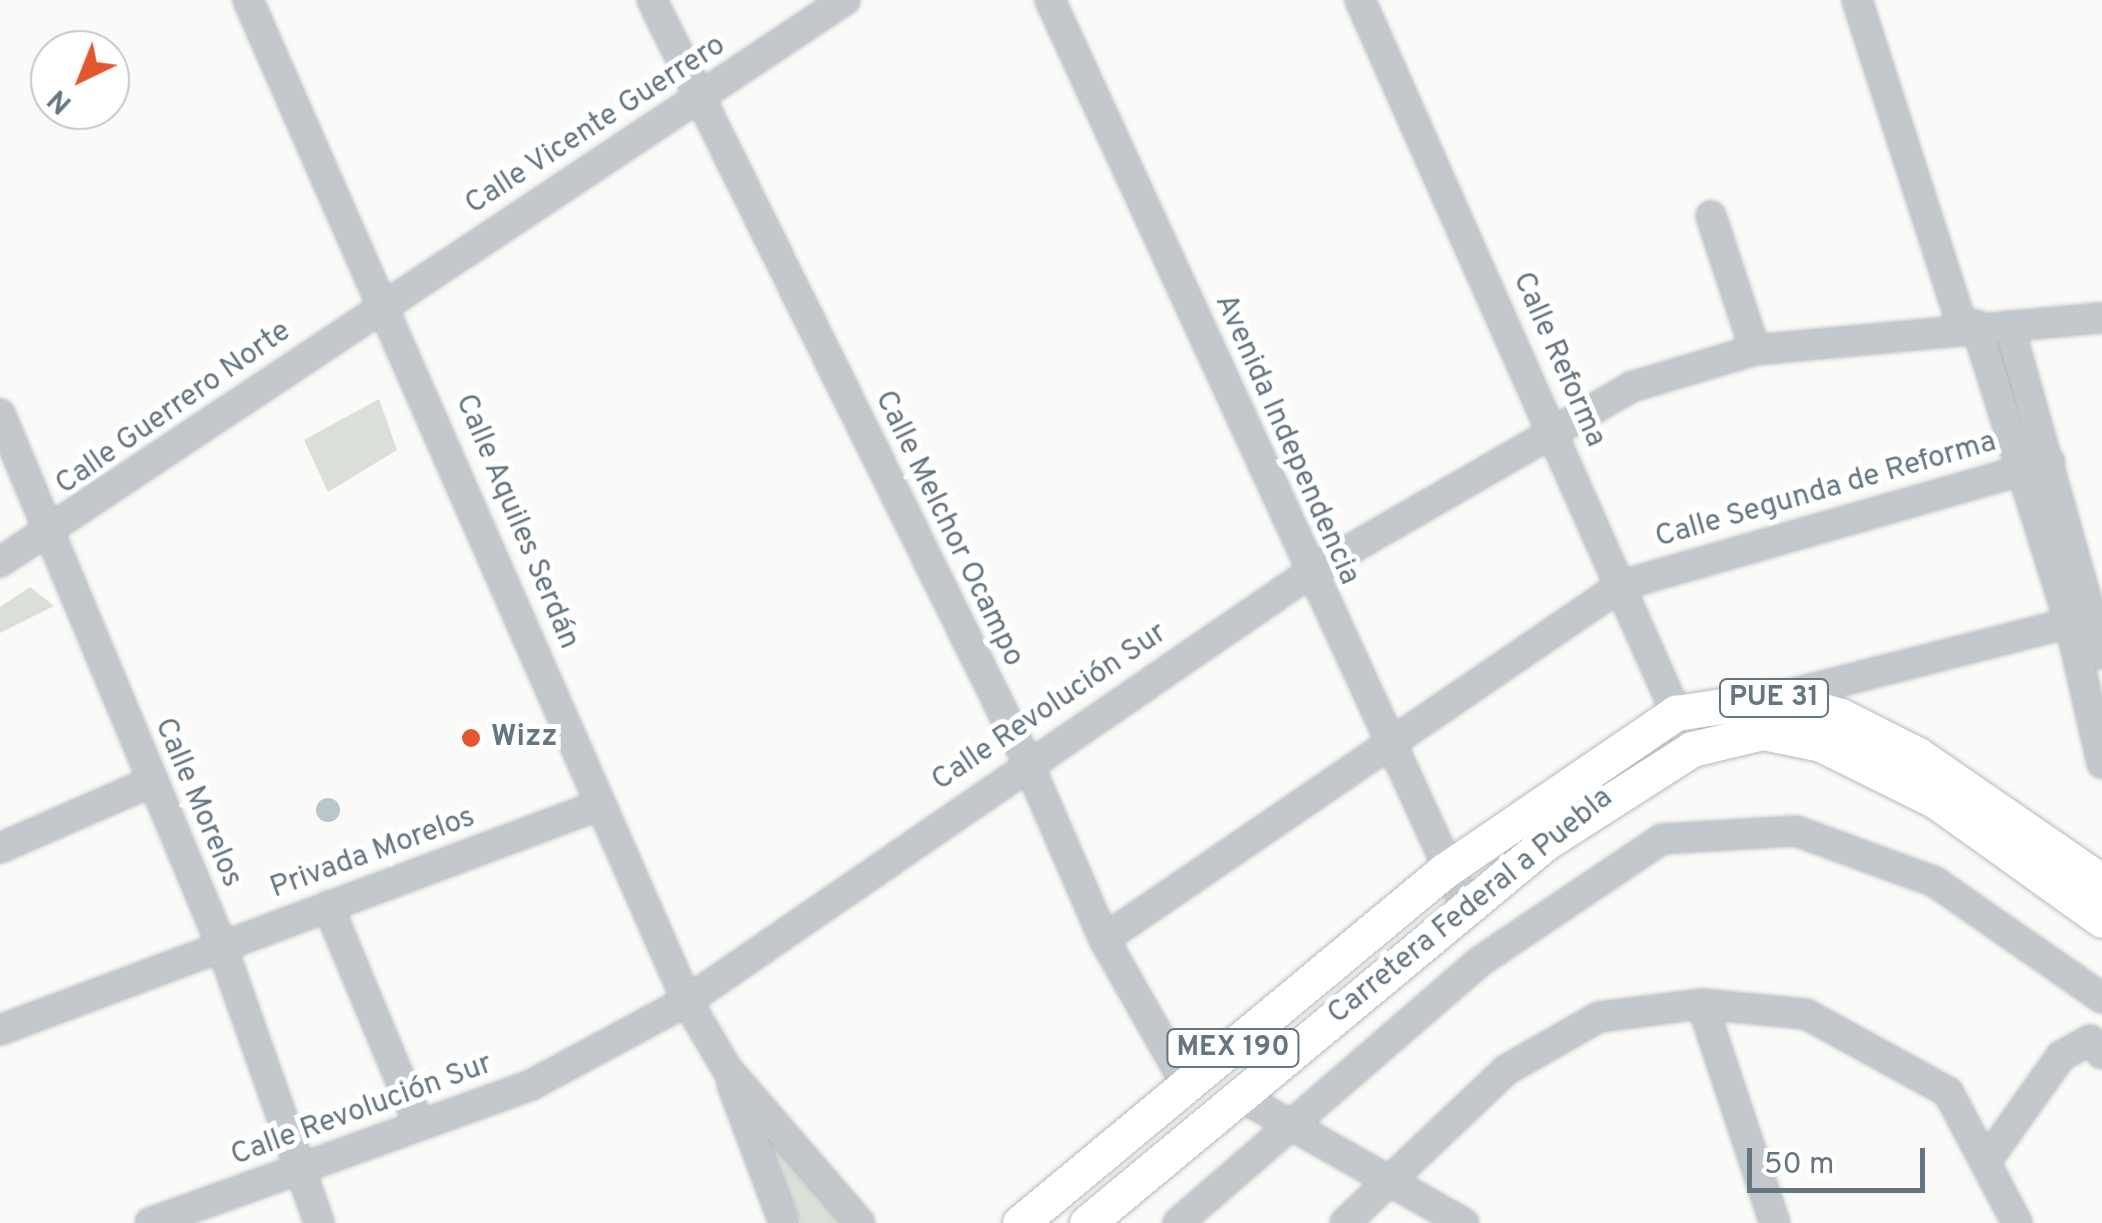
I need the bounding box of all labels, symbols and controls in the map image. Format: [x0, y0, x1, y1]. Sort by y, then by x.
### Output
street label: Calle Vicente Guerrero [459, 28, 733, 224]
north arrow [30, 30, 130, 130]
text: N [41, 80, 81, 121]
street label: Calle Reforma [1503, 267, 1613, 453]
street label: Avenida Independencia [1206, 289, 1366, 591]
street label: Calle Guerrero Norte [50, 314, 298, 504]
street label: Calle Melchor Ocampo [866, 385, 1030, 673]
street label: Calle Aquiles Serdán [446, 389, 586, 655]
street label: Calle Segunda de Reforma [1652, 425, 2000, 557]
street label: Calle Revolución Sur [926, 616, 1174, 800]
road number: PUE 31 [1716, 675, 1832, 721]
street label: Calle Morelos [145, 713, 249, 893]
place label: Wizz [491, 720, 558, 756]
marker: Wizz [460, 727, 482, 749]
street label: Carretera Federal a Puebla [1321, 781, 1621, 1033]
street label: Privada Morelos [266, 800, 480, 908]
road number: MEX 190 [1166, 1025, 1300, 1071]
street label: Calle Revolución Sur [226, 1047, 498, 1175]
scale bar [1752, 1128, 1930, 1190]
text: 50 m [1764, 1147, 1834, 1184]

